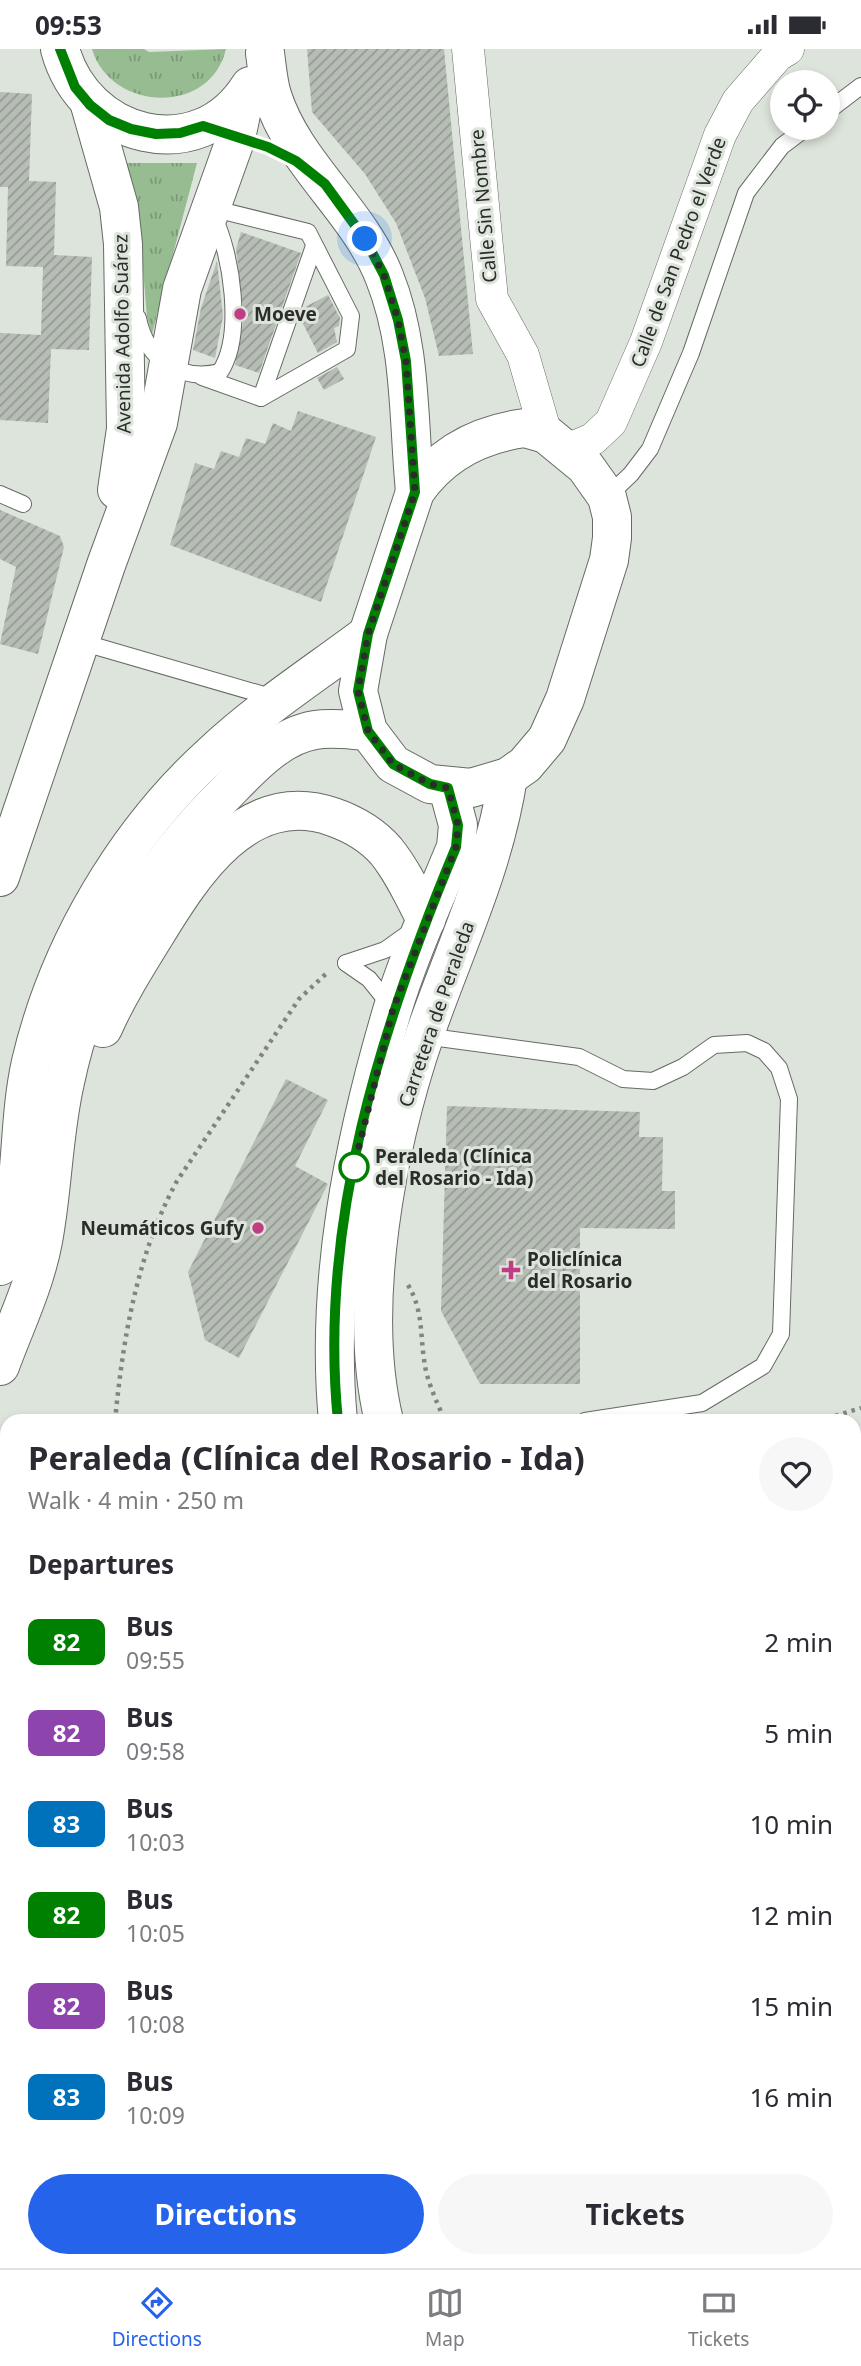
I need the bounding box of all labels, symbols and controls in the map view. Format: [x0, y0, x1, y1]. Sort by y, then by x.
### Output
text: 09:53 [35, 7, 102, 43]
map controls [770, 70, 840, 140]
button: locate [770, 70, 840, 140]
street label: Calle Sin Nombre [463, 128, 503, 284]
street label: Calle de San Pedro el Verde [624, 133, 732, 371]
your location [347, 221, 382, 256]
street label: Avenida Adolfo Suárez [107, 234, 137, 434]
place label: Moeve [254, 301, 317, 327]
marker: Moeve [232, 306, 248, 322]
street label: Carretera de Peraleda [392, 918, 480, 1110]
place label: Peraleda (Clínica del Rosario - Ida) [375, 1143, 533, 1191]
marker: Peraleda (Clínica del Rosario - Ida) [339, 1152, 369, 1182]
place label: Neumáticos Gufy [81, 1215, 244, 1241]
marker: Neumáticos Gufy [250, 1220, 266, 1236]
place label: Policlínica del Rosario [527, 1246, 632, 1294]
marker: Policlínica del Rosario [501, 1260, 521, 1280]
text: Peraleda (Clínica del Rosario - Ida) [28, 1435, 585, 1480]
button: heart [759, 1437, 833, 1511]
text: Walk · 4 min · 250 m [28, 1484, 244, 1516]
text: Departures [28, 1546, 174, 1582]
text: Bus [126, 1608, 173, 1644]
text: 2 min [764, 1624, 833, 1660]
text: 82 [53, 1625, 80, 1658]
text: 09:55 [126, 1644, 185, 1676]
text: Bus [126, 1699, 173, 1735]
text: 5 min [764, 1715, 833, 1751]
text: 82 [53, 1716, 80, 1749]
text: 09:58 [126, 1735, 185, 1767]
text: Bus [126, 1790, 173, 1826]
text: 10 min [749, 1806, 833, 1842]
text: 83 [53, 1807, 80, 1840]
text: 10:03 [126, 1826, 185, 1858]
text: Bus [126, 1881, 173, 1917]
text: 12 min [749, 1897, 833, 1933]
text: 82 [53, 1898, 80, 1931]
text: 10:05 [126, 1917, 185, 1949]
text: Bus [126, 1972, 173, 2008]
text: 15 min [749, 1988, 833, 2024]
text: 82 [53, 1989, 80, 2022]
text: 10:08 [126, 2008, 185, 2040]
text: Bus [126, 2063, 173, 2099]
text: 16 min [749, 2079, 833, 2115]
text: 83 [53, 2080, 80, 2113]
text: 10:09 [126, 2099, 185, 2131]
button: Directions [28, 2174, 424, 2254]
button: Tickets [438, 2174, 833, 2254]
tab: Directions [112, 2284, 202, 2352]
tab: Map [425, 2284, 465, 2352]
tab: Tickets [688, 2284, 749, 2352]

